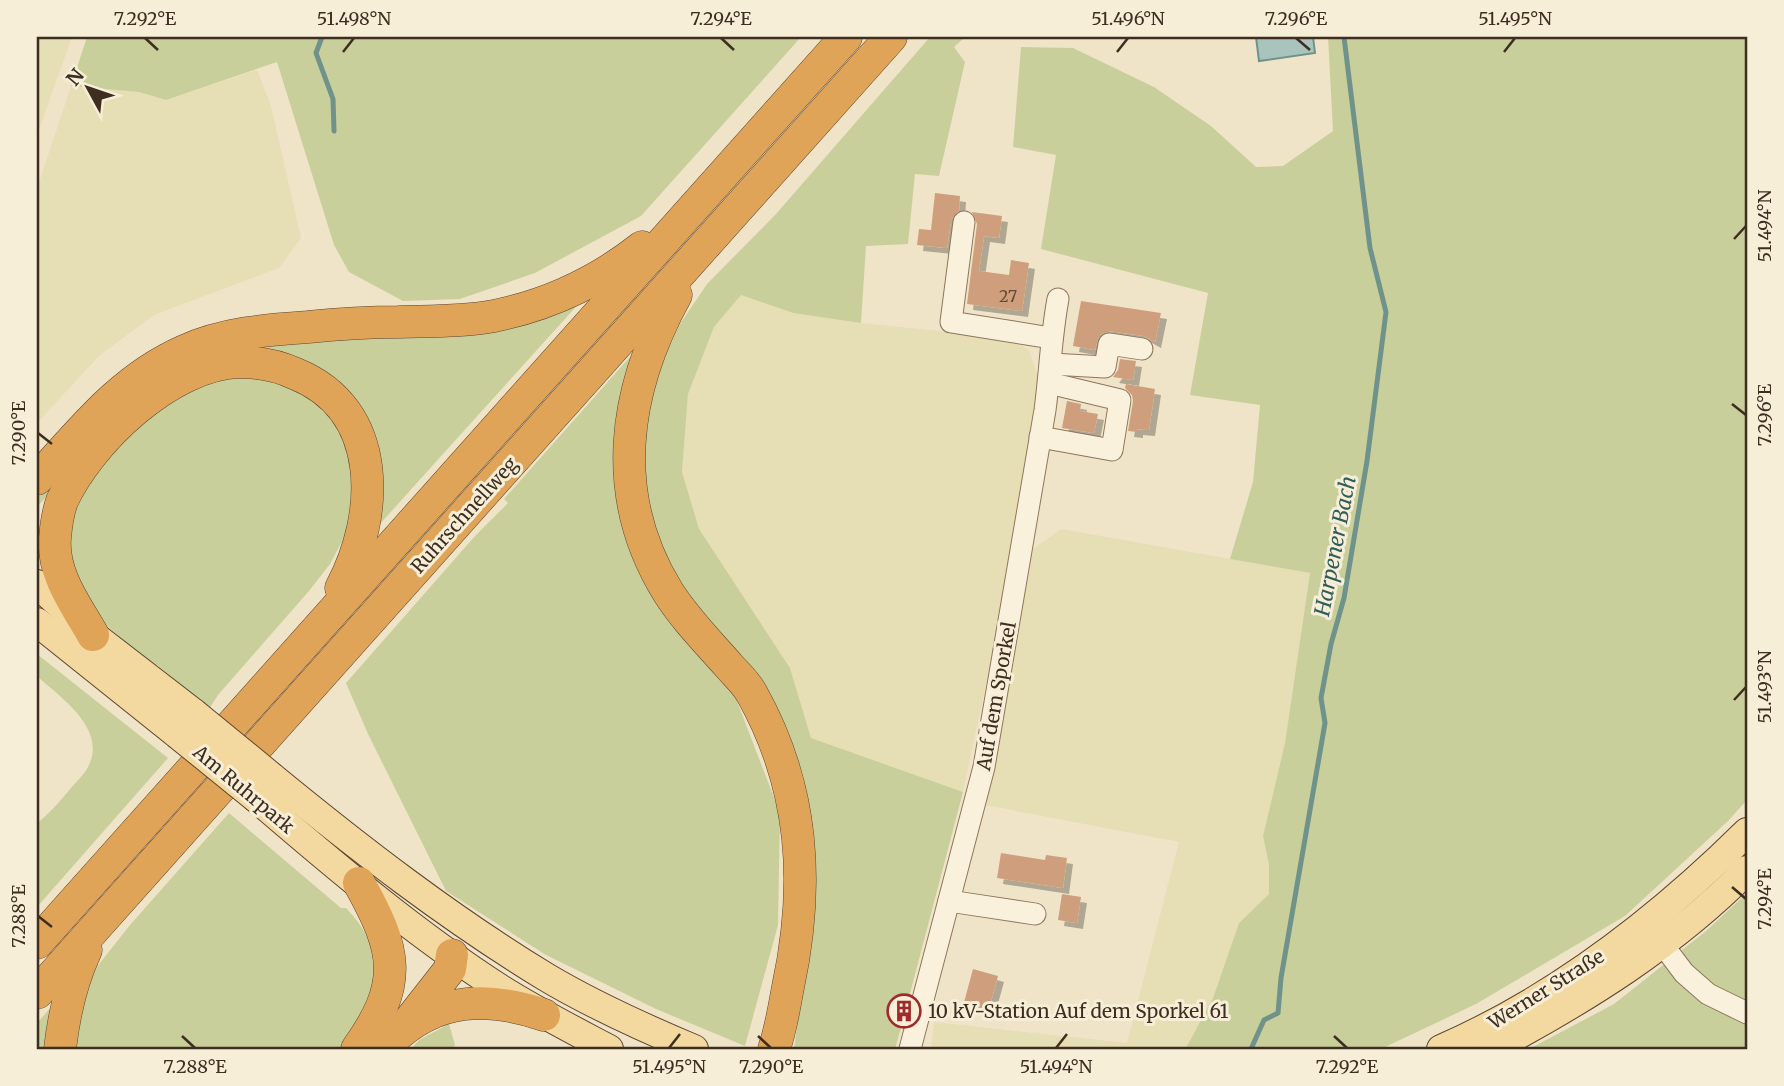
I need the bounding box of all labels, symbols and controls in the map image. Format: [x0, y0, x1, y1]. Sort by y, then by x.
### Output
text: 7.292°E [114, 7, 177, 30]
text: 51.498°N [317, 7, 391, 30]
text: 7.294°E [690, 7, 752, 30]
text: 51.496°N [1091, 7, 1165, 30]
text: 7.296°E [1265, 7, 1328, 30]
text: 51.495°N [1478, 7, 1552, 30]
north arrow [52, 52, 122, 122]
text: N [61, 64, 89, 91]
text: 51.494°N [1753, 190, 1776, 262]
house number: 27 [999, 286, 1017, 306]
text: 7.296°E [1753, 383, 1776, 446]
text: 7.290°E [7, 400, 30, 465]
street label: Ruhrschnellweg [406, 452, 523, 578]
water label: Harpener Bach [1308, 474, 1362, 619]
street label: Auf dem Sporkel [971, 619, 1021, 773]
text: 51.493°N [1753, 650, 1776, 724]
street label: Am Ruhrpark [188, 739, 300, 838]
text: 7.294°E [1753, 868, 1776, 930]
text: 7.288°E [7, 884, 30, 948]
street label: Werner Straße [1483, 944, 1608, 1035]
building icon: 10 kV-Station Auf dem Sporkel 61 [885, 992, 923, 1030]
place label: 10 kV-Station Auf dem Sporkel 61 [928, 999, 1229, 1023]
text: 7.288°E [163, 1055, 227, 1078]
text: 51.495°N [632, 1055, 706, 1078]
text: 7.290°E [739, 1055, 804, 1078]
text: 51.494°N [1020, 1055, 1092, 1078]
text: 7.292°E [1316, 1055, 1379, 1078]

